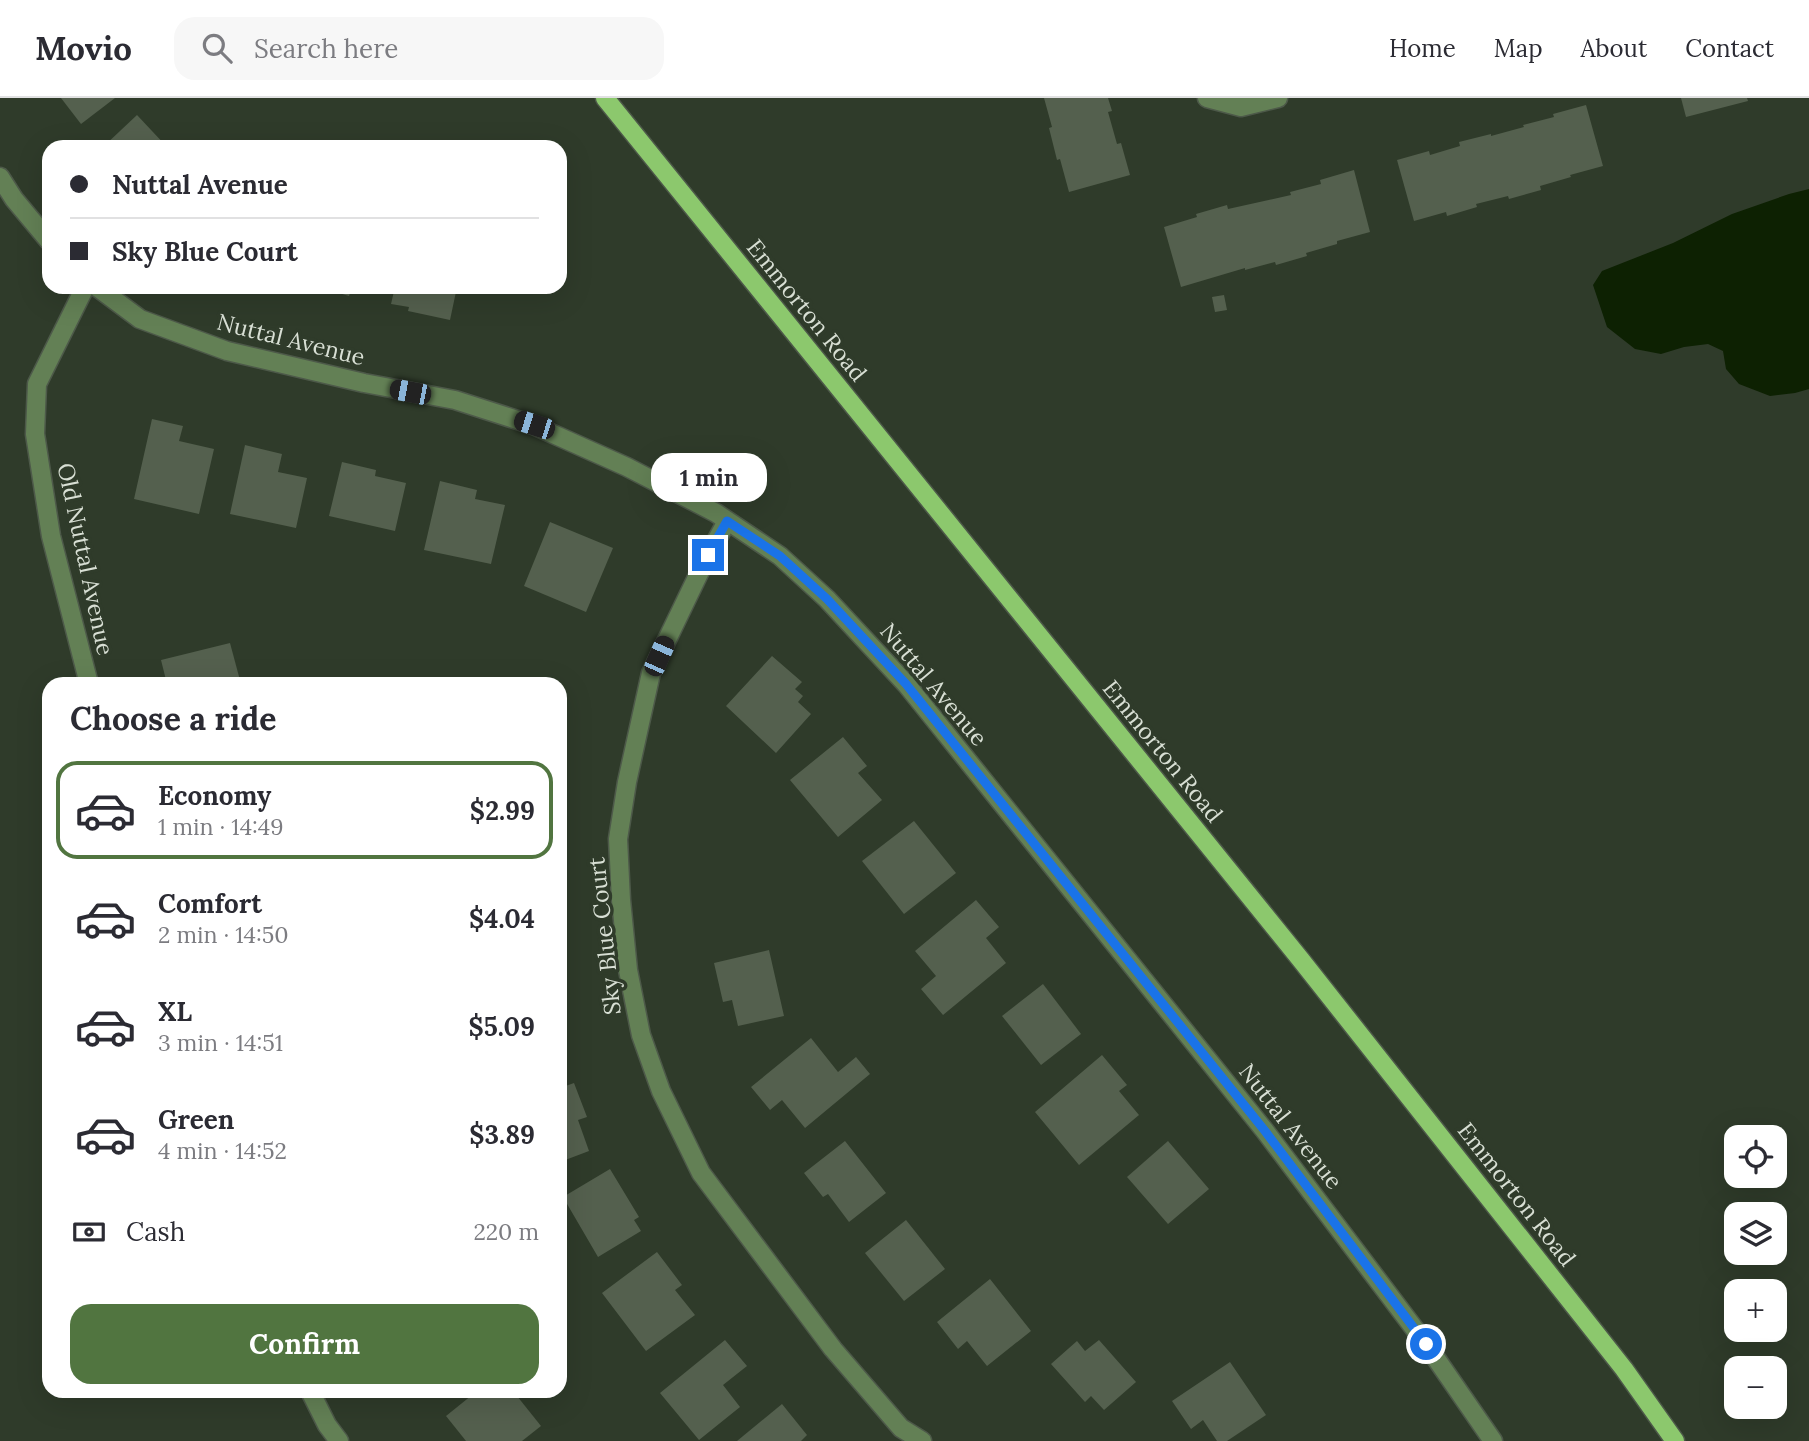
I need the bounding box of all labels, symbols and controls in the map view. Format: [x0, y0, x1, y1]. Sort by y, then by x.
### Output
search box [174, 17, 664, 80]
text: Movio [35, 27, 132, 69]
icon: search [198, 29, 236, 67]
text: Search here [254, 32, 398, 65]
text: Home [1389, 33, 1456, 64]
text: Map [1494, 33, 1543, 64]
text: About [1581, 33, 1647, 64]
text: Contact [1685, 33, 1774, 64]
text: Nuttal Avenue [112, 168, 288, 201]
street label: Emmorton Road [741, 233, 873, 387]
text: Sky Blue Court [112, 235, 298, 268]
street label: Nuttal Avenue [214, 307, 368, 371]
car [388, 378, 433, 406]
car [511, 409, 558, 441]
callout: 1 min [650, 454, 766, 503]
street label: Old Nuttal Avenue [51, 460, 121, 658]
text: 1 min [680, 463, 738, 492]
route end [692, 539, 724, 571]
street label: Nuttal Avenue [874, 617, 994, 751]
car [641, 633, 678, 679]
street label: Emmorton Road [1097, 674, 1229, 828]
text: Choose a ride [70, 698, 277, 739]
icon: car [74, 779, 137, 842]
text: Economy [158, 779, 271, 812]
text: $2.99 [470, 794, 535, 827]
text: 1 min · 14:49 [158, 812, 284, 841]
street label: Sky Blue Court [581, 856, 627, 1016]
icon: car [74, 887, 137, 950]
text: Comfort [158, 887, 262, 920]
text: $4.04 [469, 902, 535, 935]
text: 2 min · 14:50 [158, 920, 289, 949]
icon: car [74, 995, 137, 1058]
text: XL [158, 995, 192, 1028]
text: $5.09 [468, 1010, 535, 1043]
text: 3 min · 14:51 [158, 1028, 283, 1057]
street label: Nuttal Avenue [1233, 1057, 1349, 1195]
icon: car [74, 1103, 137, 1166]
text: Green [158, 1103, 234, 1136]
street label: Emmorton Road [1452, 1116, 1582, 1272]
text: $3.89 [469, 1118, 535, 1151]
map controls [1724, 1125, 1787, 1419]
button: locate [1724, 1125, 1787, 1188]
text: 4 min · 14:52 [158, 1136, 287, 1165]
button: layers [1724, 1202, 1787, 1265]
icon: cash [70, 1213, 108, 1251]
text: Cash [126, 1215, 185, 1248]
text: 220 m [473, 1217, 539, 1246]
button: + [1724, 1279, 1787, 1342]
button: Confirm [70, 1304, 539, 1384]
route start [1410, 1328, 1442, 1360]
button: − [1724, 1356, 1787, 1419]

